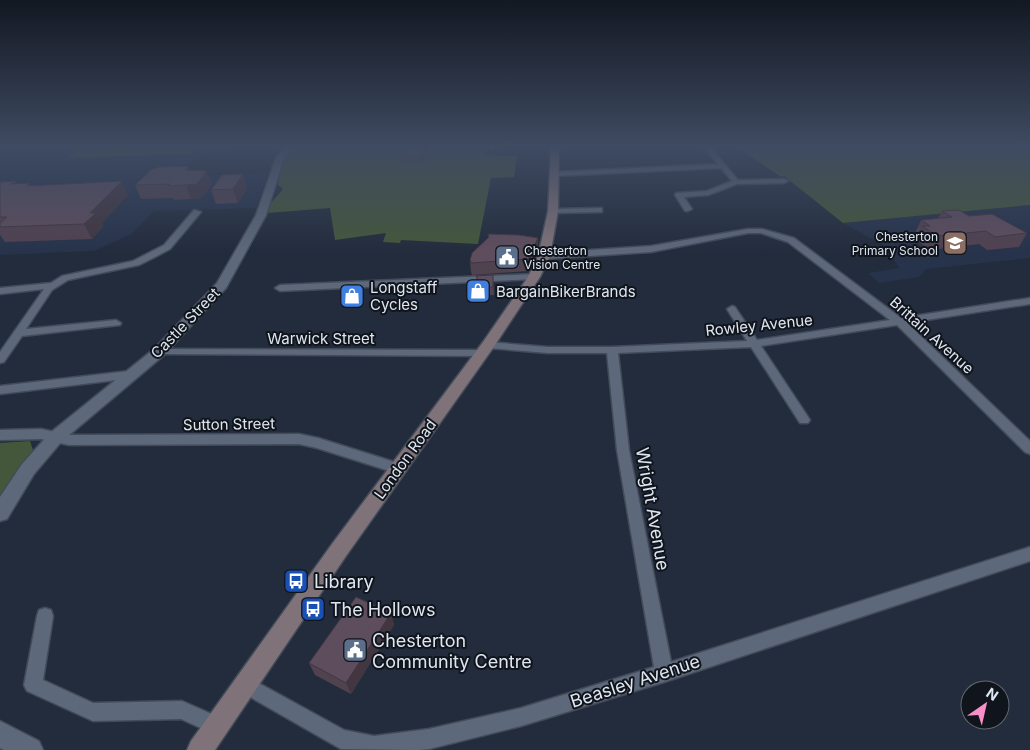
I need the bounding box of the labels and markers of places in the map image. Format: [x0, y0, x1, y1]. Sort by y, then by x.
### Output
place label: Chesterton Primary School [852, 229, 938, 258]
school or university icon: Chesterton Primary School [942, 230, 968, 256]
place label: Chesterton Vision Centre [524, 243, 600, 272]
public building icon: Chesterton Vision Centre [494, 244, 520, 270]
place label: Longstaff Cycles [370, 278, 438, 314]
shop icon: BargainBikerBrands [465, 278, 491, 304]
place label: BargainBikerBrands [496, 282, 636, 301]
shop icon: Longstaff Cycles [339, 283, 365, 309]
bus stop icon: Library [283, 568, 309, 594]
place label: Library [314, 571, 374, 592]
bus stop icon: The Hollows [300, 596, 326, 622]
place label: The Hollows [330, 599, 435, 620]
place label: Chesterton Community Centre [372, 630, 532, 672]
public building icon: Chesterton Community Centre [342, 637, 368, 663]

